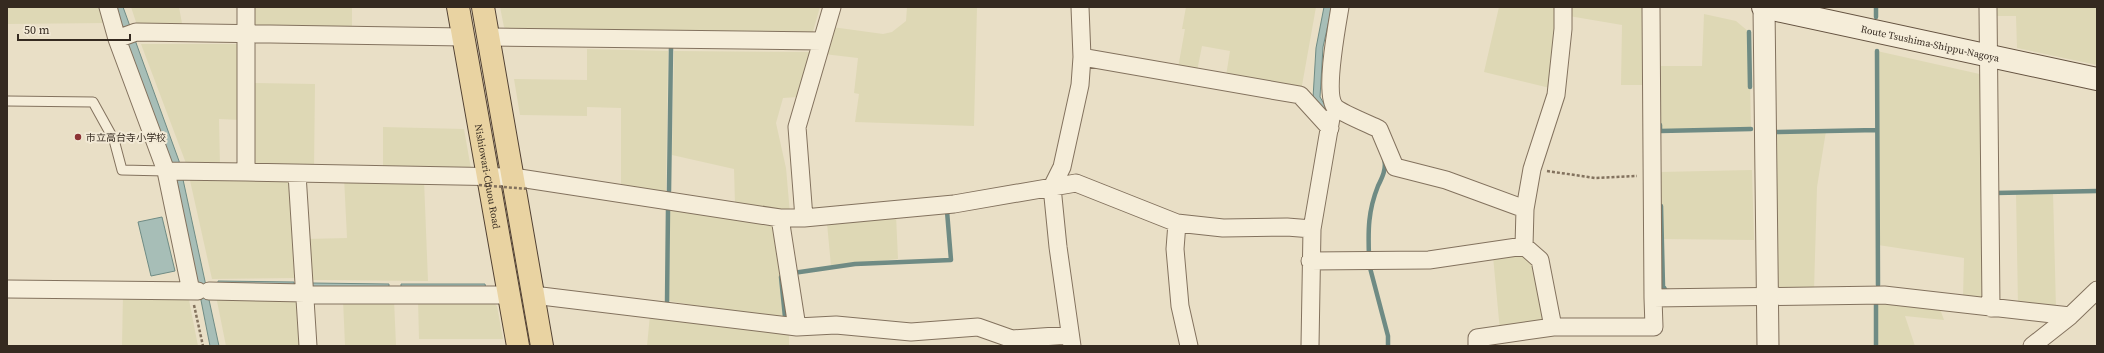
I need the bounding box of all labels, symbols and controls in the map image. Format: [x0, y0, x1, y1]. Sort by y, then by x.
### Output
scale bar [18, 16, 130, 42]
text: 50 m [24, 22, 50, 38]
street label: Route Tsushima-Shippu-Nagoya [1860, 22, 2002, 64]
street label: Nishiowari-Chuou Road [472, 123, 504, 230]
place label: 市立高台寺小学校 [86, 131, 166, 144]
marker: 市立高台寺小学校 [73, 132, 83, 142]

